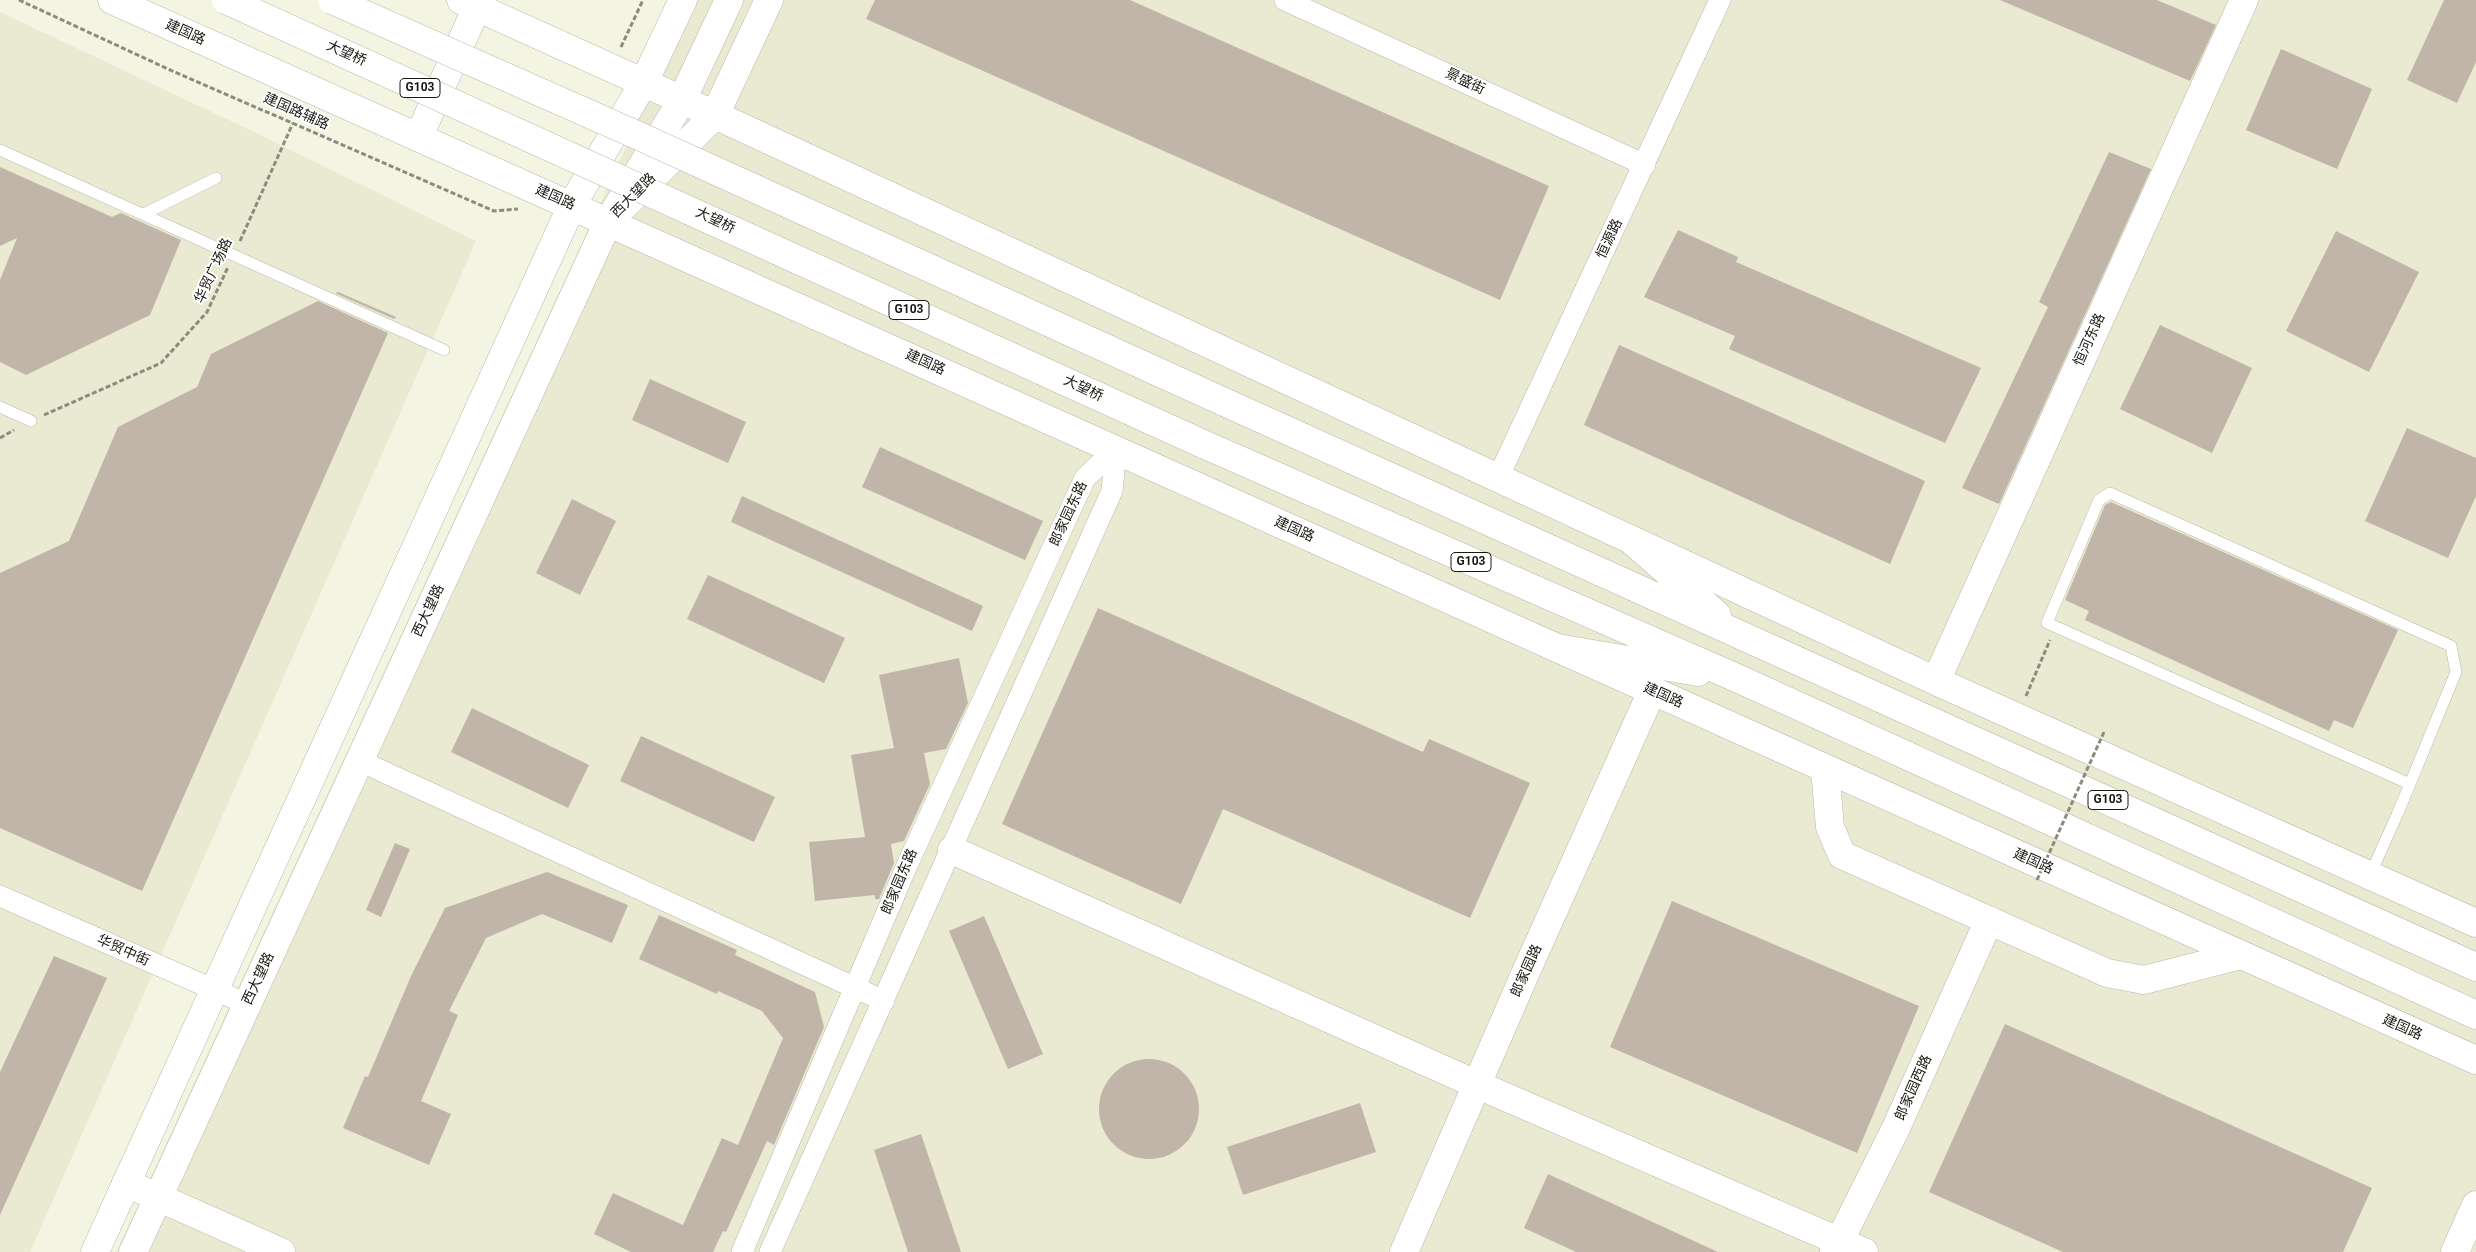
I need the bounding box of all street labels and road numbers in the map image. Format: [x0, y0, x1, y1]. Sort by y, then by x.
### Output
street label: 建国路 [162, 17, 208, 49]
street label: 大望桥 [323, 38, 369, 70]
street label: 景盛街 [1442, 66, 1488, 98]
road number: G103 [400, 78, 440, 98]
street label: 建国路辅路 [261, 90, 331, 134]
street label: 西大望路 [608, 170, 660, 222]
street label: 建国路 [532, 182, 578, 214]
street label: 大望桥 [692, 205, 738, 237]
street label: 恒源路 [1594, 216, 1626, 262]
street label: 华贸广场路 [192, 236, 236, 306]
road number: G103 [889, 300, 929, 320]
street label: 恒河东路 [2071, 311, 2109, 369]
street label: 建国路 [902, 347, 948, 379]
street label: 大望桥 [1060, 373, 1106, 405]
street label: 郎家园东路 [1047, 479, 1091, 549]
street label: 建国路 [1271, 514, 1317, 546]
road number: G103 [1451, 552, 1491, 572]
street label: 西大望路 [410, 582, 448, 640]
street label: 建国路 [1640, 680, 1686, 712]
road number: G103 [2088, 790, 2128, 810]
street label: 建国路 [2010, 846, 2056, 878]
street label: 郎家园东路 [879, 847, 921, 917]
street label: 华贸中街 [94, 932, 152, 970]
street label: 郎家园路 [1508, 942, 1546, 1000]
street label: 西大望路 [240, 950, 278, 1008]
street label: 建国路 [2379, 1012, 2425, 1044]
street label: 郎家园西路 [1892, 1053, 1936, 1123]

